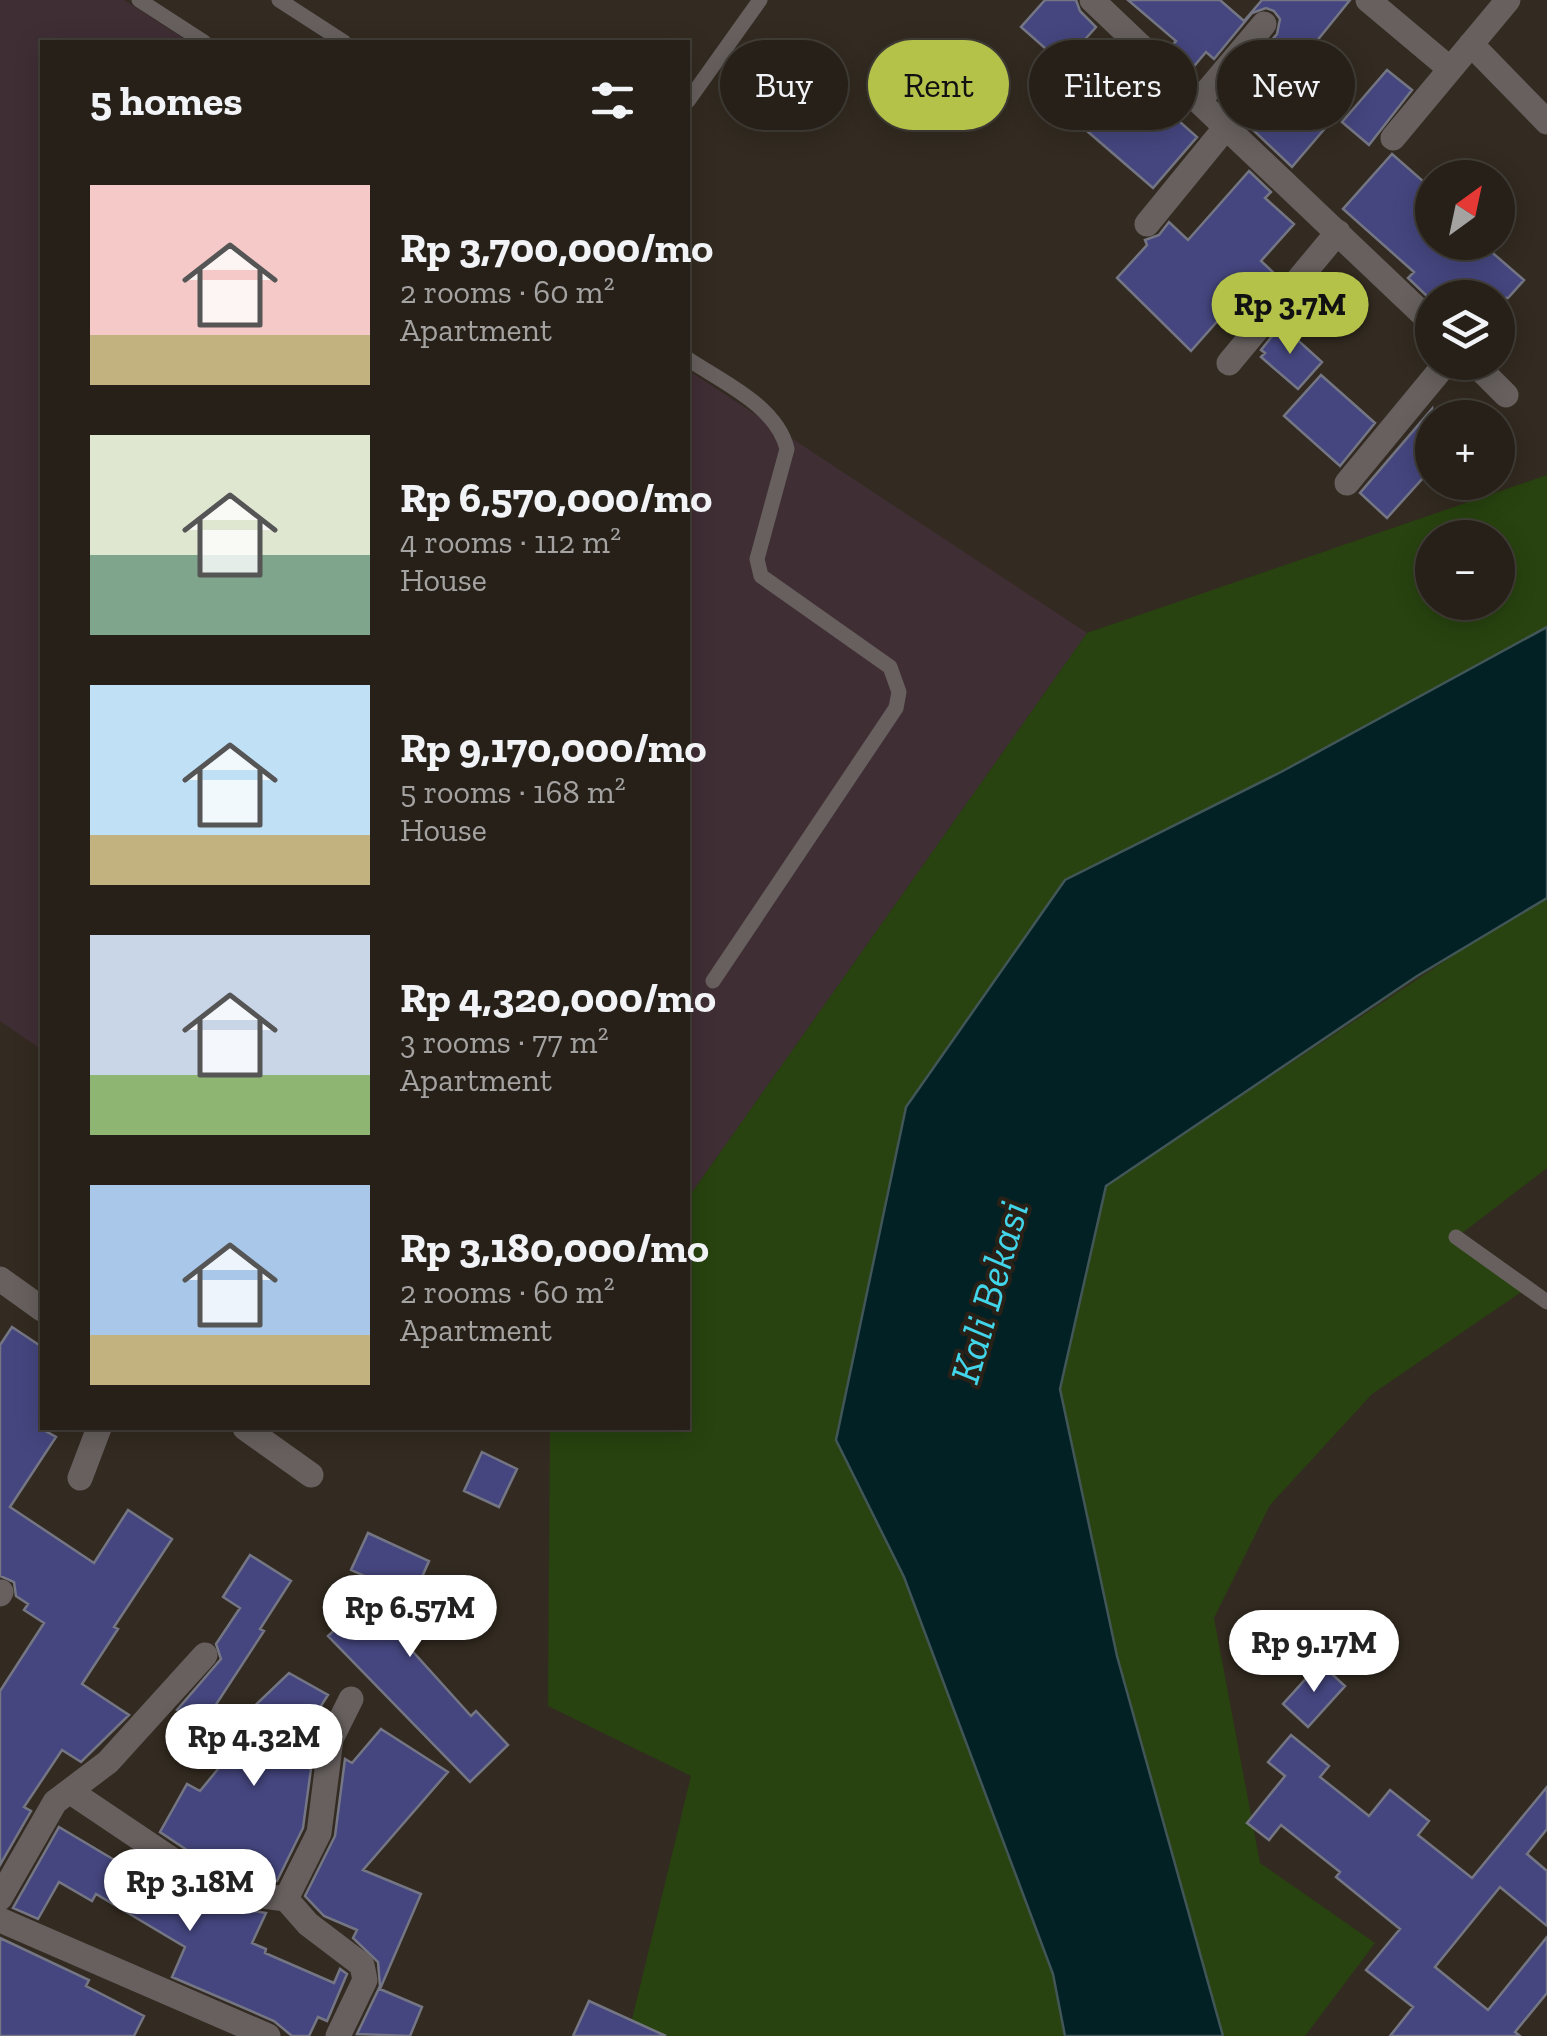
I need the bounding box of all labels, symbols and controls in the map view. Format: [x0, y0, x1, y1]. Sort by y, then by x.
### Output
chip: Buy [720, 40, 848, 130]
chip: Rent [868, 40, 1009, 130]
chip: Filters [1029, 40, 1197, 130]
chip: New [1217, 40, 1355, 130]
icon: filters [585, 73, 640, 128]
text: 5 homes [90, 75, 243, 126]
north arrow [1415, 160, 1515, 260]
map controls [1415, 160, 1515, 620]
text: Rp 3,700,000/mo [400, 222, 713, 273]
icon: home [170, 225, 290, 345]
pin: Rp 3.7M [1198, 272, 1382, 357]
text: 2 rooms · 60 m² [400, 273, 615, 311]
button: layers [1415, 280, 1515, 380]
text: Rp 3.7M [1234, 285, 1346, 323]
text: Apartment [400, 311, 552, 349]
button: + [1415, 400, 1515, 500]
text: Rp 6,570,000/mo [400, 472, 712, 523]
icon: home [170, 475, 290, 595]
button: − [1415, 520, 1515, 620]
text: 4 rooms · 112 m² [400, 523, 621, 561]
text: House [400, 561, 487, 599]
text: Rp 9,170,000/mo [400, 722, 706, 773]
icon: home [170, 725, 290, 845]
text: 5 rooms · 168 m² [400, 773, 626, 811]
text: House [400, 811, 487, 849]
text: Rp 4,320,000/mo [400, 972, 716, 1023]
icon: home [170, 975, 290, 1095]
text: 3 rooms · 77 m² [400, 1023, 608, 1061]
text: Apartment [400, 1061, 552, 1099]
water label: Kali Bekasi [939, 1195, 1039, 1389]
text: Rp 3,180,000/mo [400, 1222, 709, 1273]
icon: home [170, 1225, 290, 1345]
text: 2 rooms · 60 m² [400, 1273, 615, 1311]
text: Apartment [400, 1311, 552, 1349]
pin: Rp 6.57M [307, 1575, 513, 1660]
text: Rp 6.57M [345, 1588, 475, 1626]
pin: Rp 9.17M [1211, 1610, 1417, 1695]
text: Rp 9.17M [1251, 1623, 1377, 1661]
pin: Rp 4.32M [151, 1704, 357, 1789]
text: Rp 4.32M [187, 1717, 321, 1755]
pin: Rp 3.18M [87, 1849, 293, 1934]
text: Rp 3.18M [126, 1862, 254, 1900]

